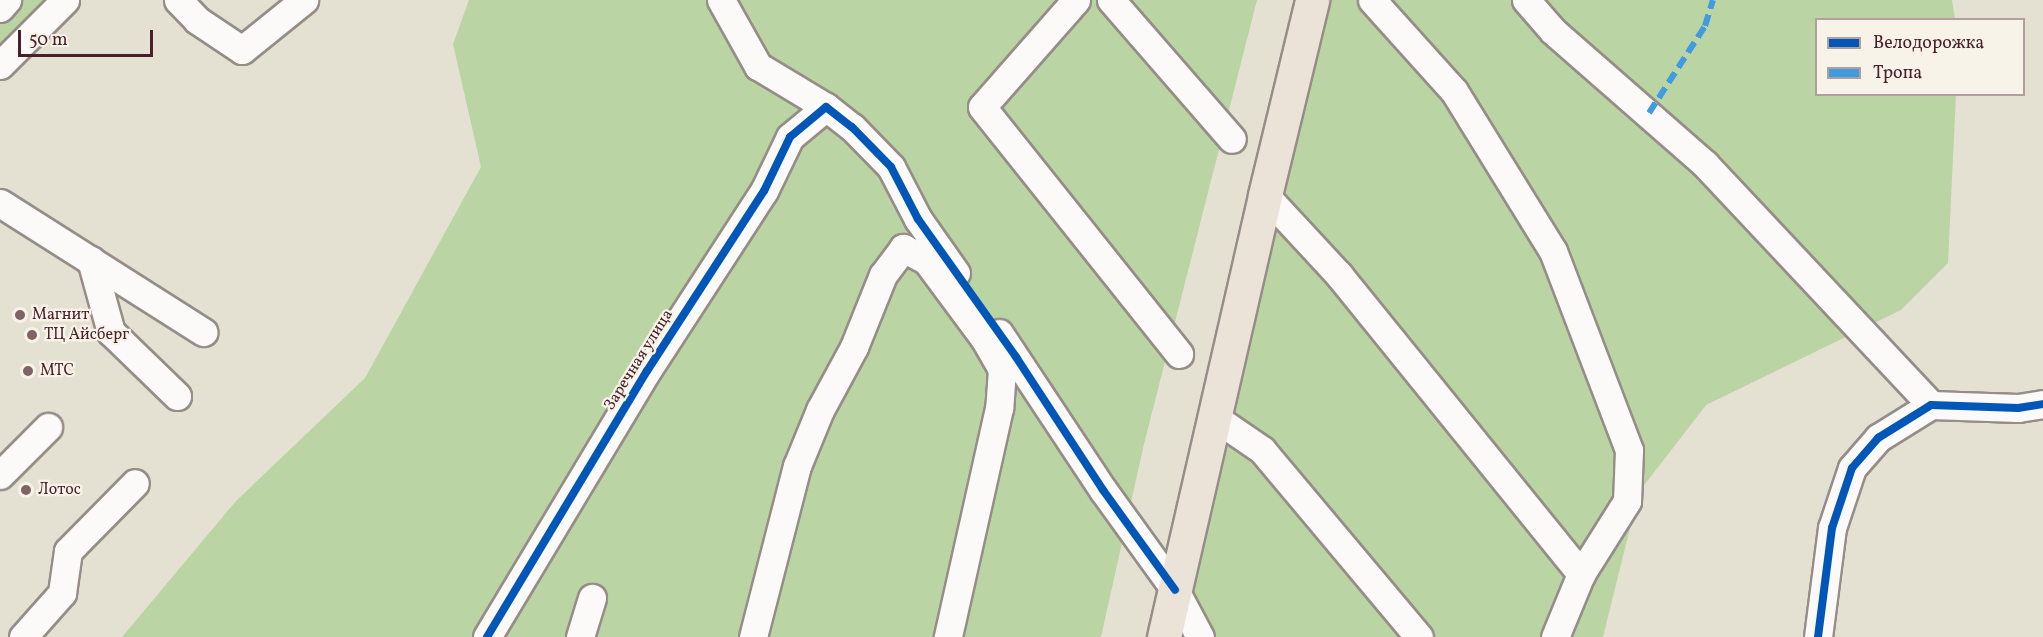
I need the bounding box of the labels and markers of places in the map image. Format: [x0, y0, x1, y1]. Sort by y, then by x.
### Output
place label: Магнит [32, 305, 89, 325]
marker: Магнит [13, 308, 27, 322]
place label: ТЦ Айсберг [44, 325, 129, 345]
marker: ТЦ Айсберг [25, 328, 39, 342]
place label: МТС [40, 361, 74, 381]
marker: МТС [21, 364, 35, 378]
place label: Лотос [38, 480, 81, 500]
marker: Лотос [19, 483, 33, 497]

